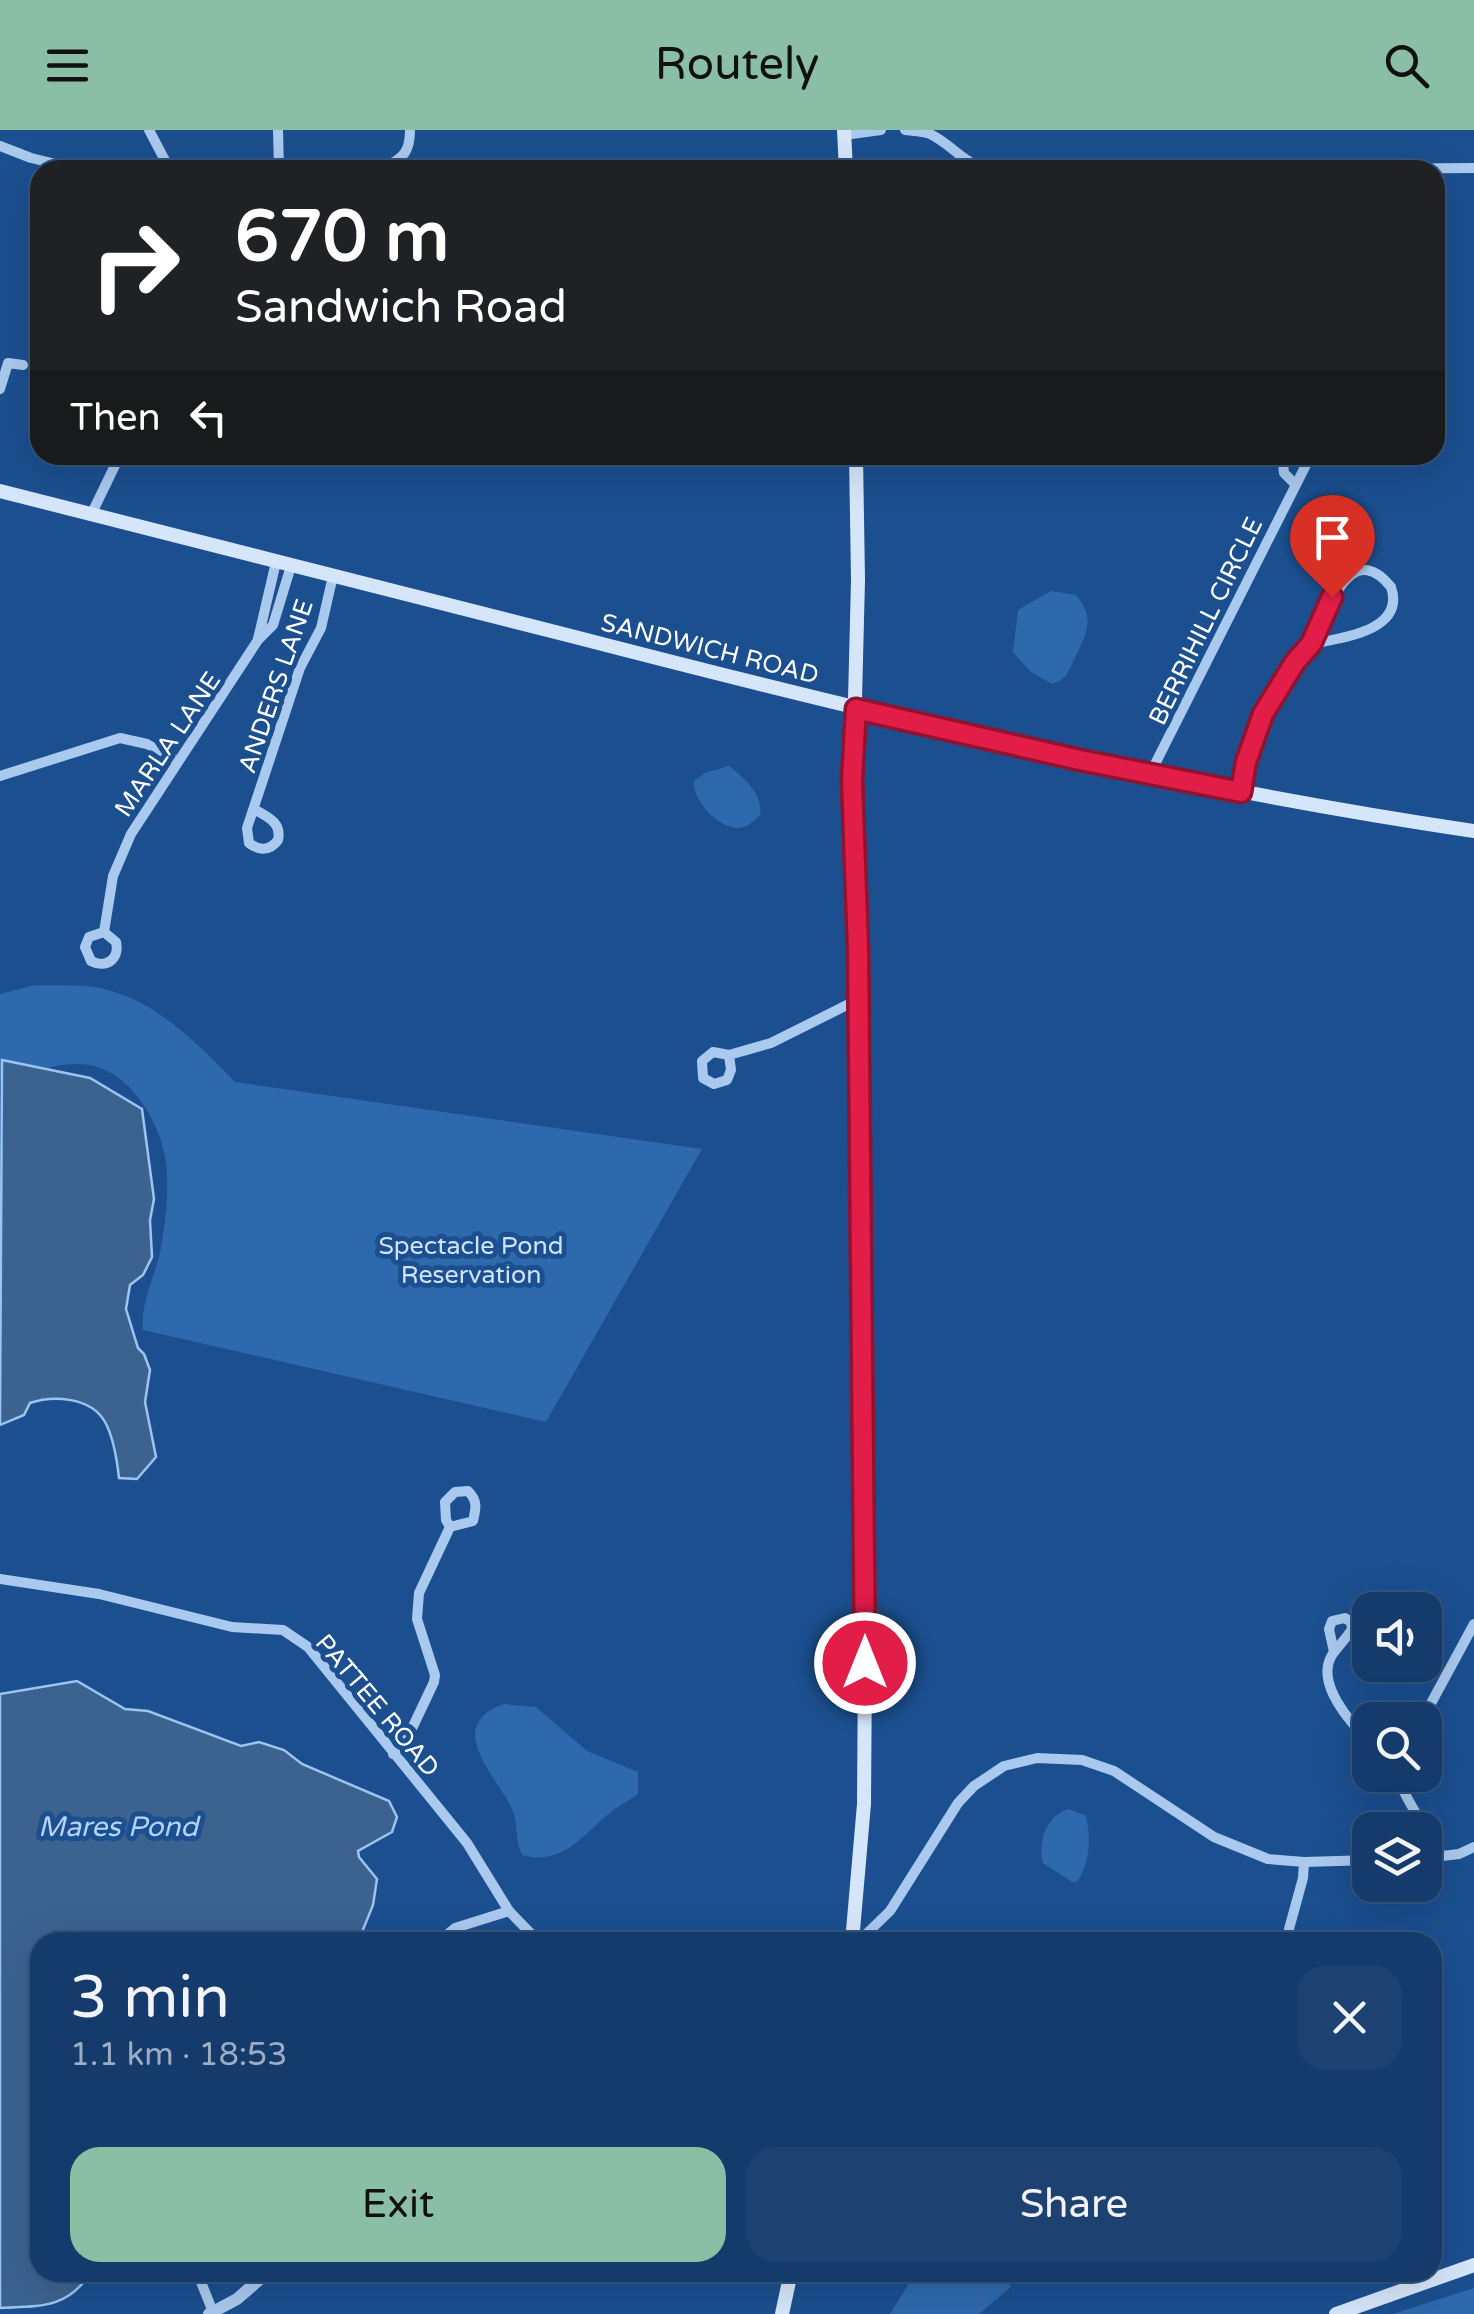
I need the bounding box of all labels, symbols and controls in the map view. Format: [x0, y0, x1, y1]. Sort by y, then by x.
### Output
icon: menu [40, 38, 95, 93]
text: Routely [655, 38, 819, 92]
icon: search [1379, 38, 1434, 93]
text: 670 m [235, 196, 449, 280]
icon: right [70, 200, 200, 330]
text: Sandwich Road [235, 281, 567, 335]
icon: left [181, 390, 236, 445]
text: Then [70, 395, 161, 441]
pin [1290, 495, 1375, 598]
icon: arrive [1305, 510, 1360, 565]
street label: BERRIHILL CIRCLE [1143, 513, 1269, 730]
street label: ANDERS LANE [232, 596, 320, 777]
street label: SANDWICH ROAD [598, 607, 822, 691]
street label: MARLA LANE [108, 666, 227, 823]
park label: Spectacle Pond Reservation [379, 1231, 563, 1290]
map controls [1352, 1592, 1442, 1902]
button: sound [1352, 1592, 1442, 1682]
position arrow [813, 1611, 917, 1715]
street label: PATTEE ROAD [309, 1628, 446, 1783]
button: search [1352, 1702, 1442, 1792]
water label: Mares Pond [38, 1810, 201, 1844]
button: layers [1352, 1812, 1442, 1902]
text: 3 min [70, 1962, 230, 2034]
button: close [1297, 1965, 1402, 2070]
text: 1.1 km · 18:53 [70, 2036, 287, 2074]
button: Exit [70, 2147, 726, 2262]
button: Share [746, 2147, 1402, 2262]

